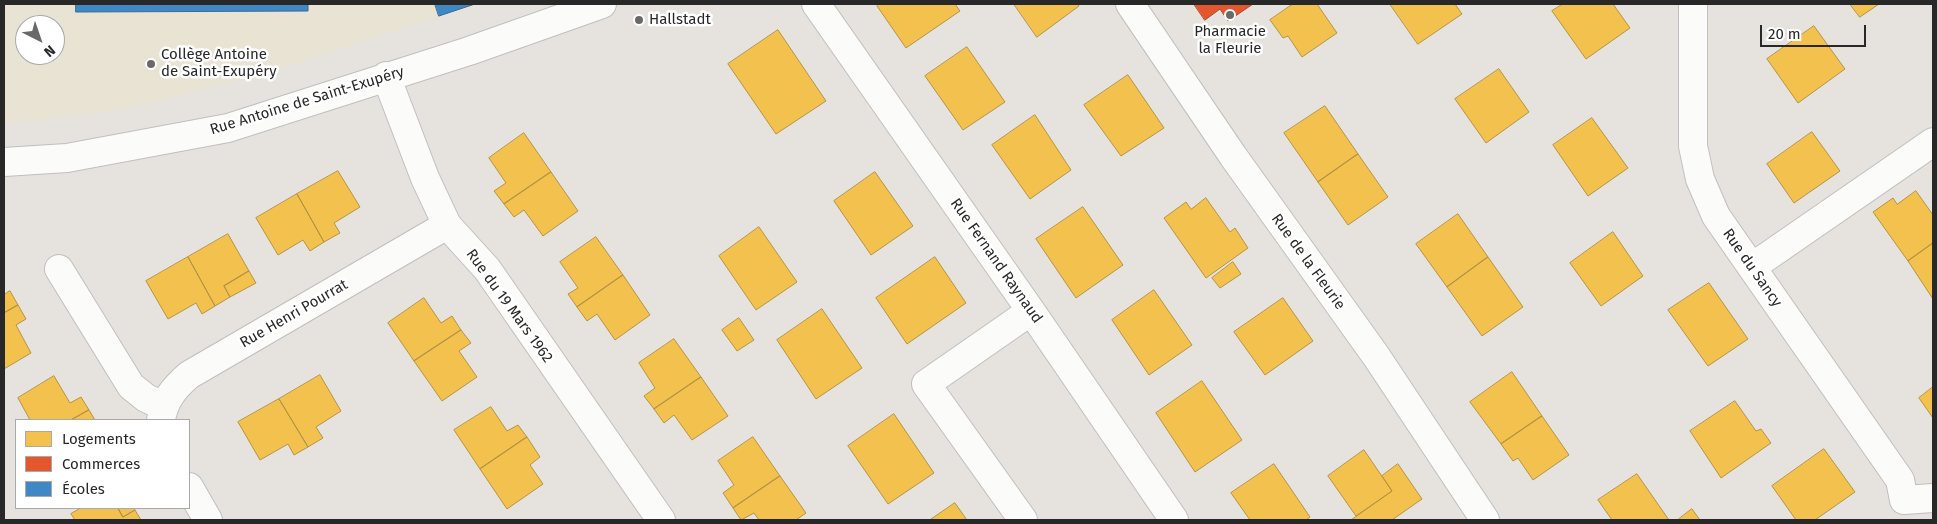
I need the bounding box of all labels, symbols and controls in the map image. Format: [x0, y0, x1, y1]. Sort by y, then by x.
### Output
marker: Pharmacie la Fleurie [1224, 9, 1236, 21]
place label: Hallstadt [649, 11, 711, 29]
marker: Hallstadt [633, 14, 645, 26]
north arrow [15, 15, 65, 65]
scale bar [1762, 15, 1868, 47]
place label: Pharmacie la Fleurie [1194, 23, 1266, 58]
text: 20 m [1768, 25, 1801, 43]
text: N [40, 41, 59, 60]
place label: Collège Antoine de Saint-Exupéry [161, 46, 277, 81]
marker: Collège Antoine de Saint-Exupéry [145, 58, 157, 70]
street label: Rue Antoine de Saint-Exupéry [208, 63, 406, 139]
street label: Rue Fernand Raynaud [946, 195, 1046, 327]
street label: Rue de la Fleurie [1267, 211, 1349, 313]
street label: Rue du Sancy [1718, 225, 1786, 311]
street label: Rue du 19 Mars 1962 [462, 246, 556, 366]
street label: Rue Henri Pourrat [237, 276, 351, 352]
legend [15, 419, 190, 509]
text: Logements [62, 430, 136, 448]
text: Commerces [62, 455, 140, 473]
text: Écoles [62, 480, 105, 498]

